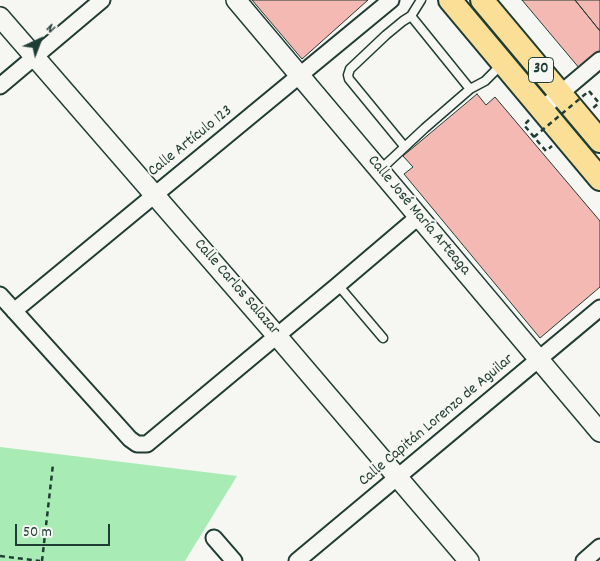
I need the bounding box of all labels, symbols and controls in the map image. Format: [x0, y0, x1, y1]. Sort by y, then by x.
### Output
north arrow [15, 15, 65, 65]
text: N [41, 19, 60, 39]
road number: 30 [528, 58, 554, 82]
street label: Calle Artículo 123 [145, 102, 237, 182]
street label: Calle José María Arteaga [362, 152, 474, 280]
street label: Calle Carlos Salazar [189, 236, 283, 340]
street label: Calle Capitán Lorenzo de Aguilar [356, 351, 518, 491]
scale bar [18, 514, 112, 546]
text: 50 m [23, 522, 52, 544]

